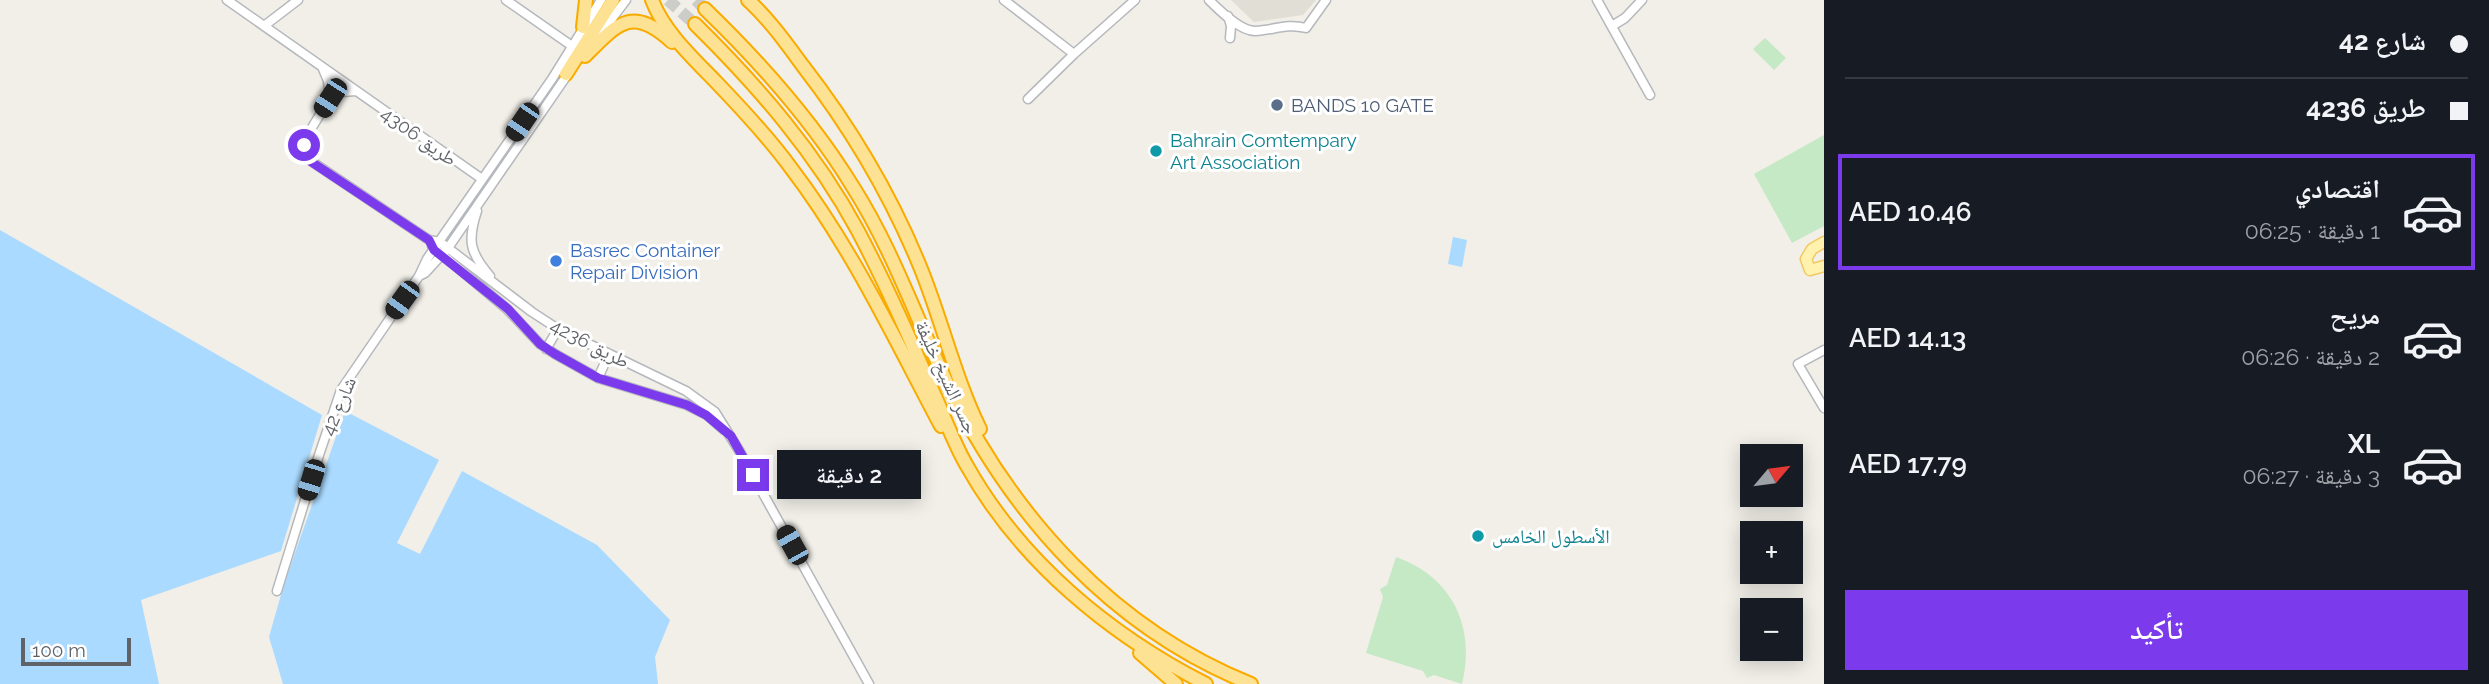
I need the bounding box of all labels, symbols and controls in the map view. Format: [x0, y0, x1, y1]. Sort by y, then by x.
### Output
text: شارع 42 [2339, 26, 2426, 56]
car [310, 75, 351, 121]
text: طريق 4236 [2306, 93, 2426, 123]
place label: BANDS 10 GATE [1291, 94, 1434, 116]
marker: BANDS 10 GATE [1269, 97, 1285, 113]
car [502, 99, 543, 145]
street label: طريق 4306 [376, 102, 461, 171]
route start [288, 129, 320, 161]
place label: Bahrain Comtempary Art Association [1170, 129, 1357, 173]
marker: Bahrain Comtempary Art Association [1148, 143, 1164, 159]
text: اقتصادي [2295, 174, 2380, 204]
icon: car [2401, 181, 2464, 244]
text: AED 10.46 [1849, 197, 1971, 227]
text: 1 دقيقة · 06:25 [2245, 217, 2380, 244]
place label: Basrec Container Repair Division [570, 239, 720, 283]
marker: Basrec Container Repair Division [548, 253, 564, 269]
car [382, 277, 423, 323]
text: مريح [2330, 300, 2380, 330]
icon: car [2401, 307, 2464, 370]
street label: طريق 4236 [546, 314, 633, 373]
street label: جسر الشيخ خليفة [909, 317, 983, 438]
text: AED 14.13 [1849, 323, 1966, 353]
text: 2 دقيقة · 06:26 [2241, 343, 2380, 370]
street label: شارع 42 [316, 374, 361, 439]
text: XL [2348, 429, 2380, 459]
icon: car [2401, 433, 2464, 496]
north arrow [1740, 444, 1802, 508]
map controls [1740, 444, 1803, 661]
text: AED 17.79 [1849, 449, 1967, 479]
callout: 2 دقيقة [778, 450, 921, 500]
car [295, 457, 328, 503]
route end [737, 459, 769, 491]
text: 2 دقيقة [816, 461, 882, 488]
text: 3 دقيقة · 06:27 [2242, 462, 2380, 489]
button: + [1740, 521, 1803, 584]
car [773, 522, 812, 568]
place label: الأسطول الخامس [1492, 525, 1610, 548]
marker: الأسطول الخامس [1470, 528, 1486, 544]
button: تأكيد [1845, 590, 2468, 670]
button: − [1740, 598, 1803, 661]
scale bar [21, 635, 131, 667]
text: 100 m [32, 639, 86, 661]

